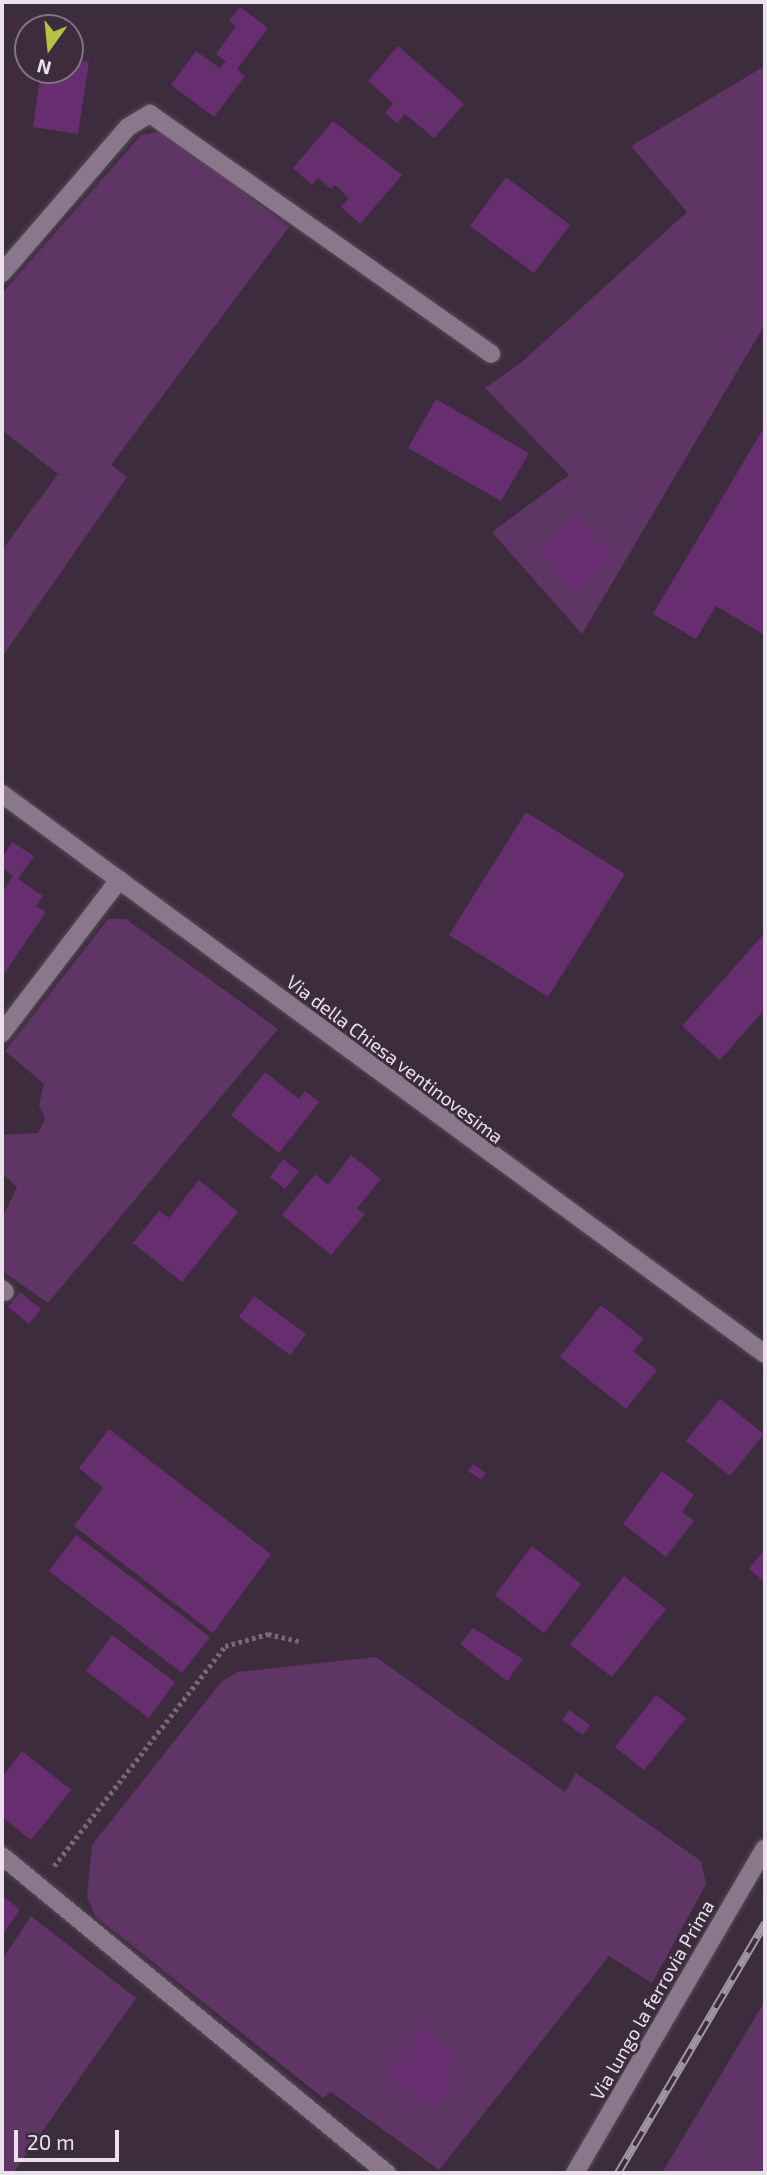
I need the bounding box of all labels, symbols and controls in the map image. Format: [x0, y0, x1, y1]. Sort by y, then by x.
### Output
north arrow [14, 14, 84, 84]
text: N [34, 55, 54, 81]
street label: Via della Chiesa ventinovesima [282, 970, 508, 1148]
street label: Via lungo la ferrovia Prima [585, 1896, 719, 2104]
scale bar [18, 2116, 122, 2160]
text: 20 m [27, 2129, 75, 2154]

